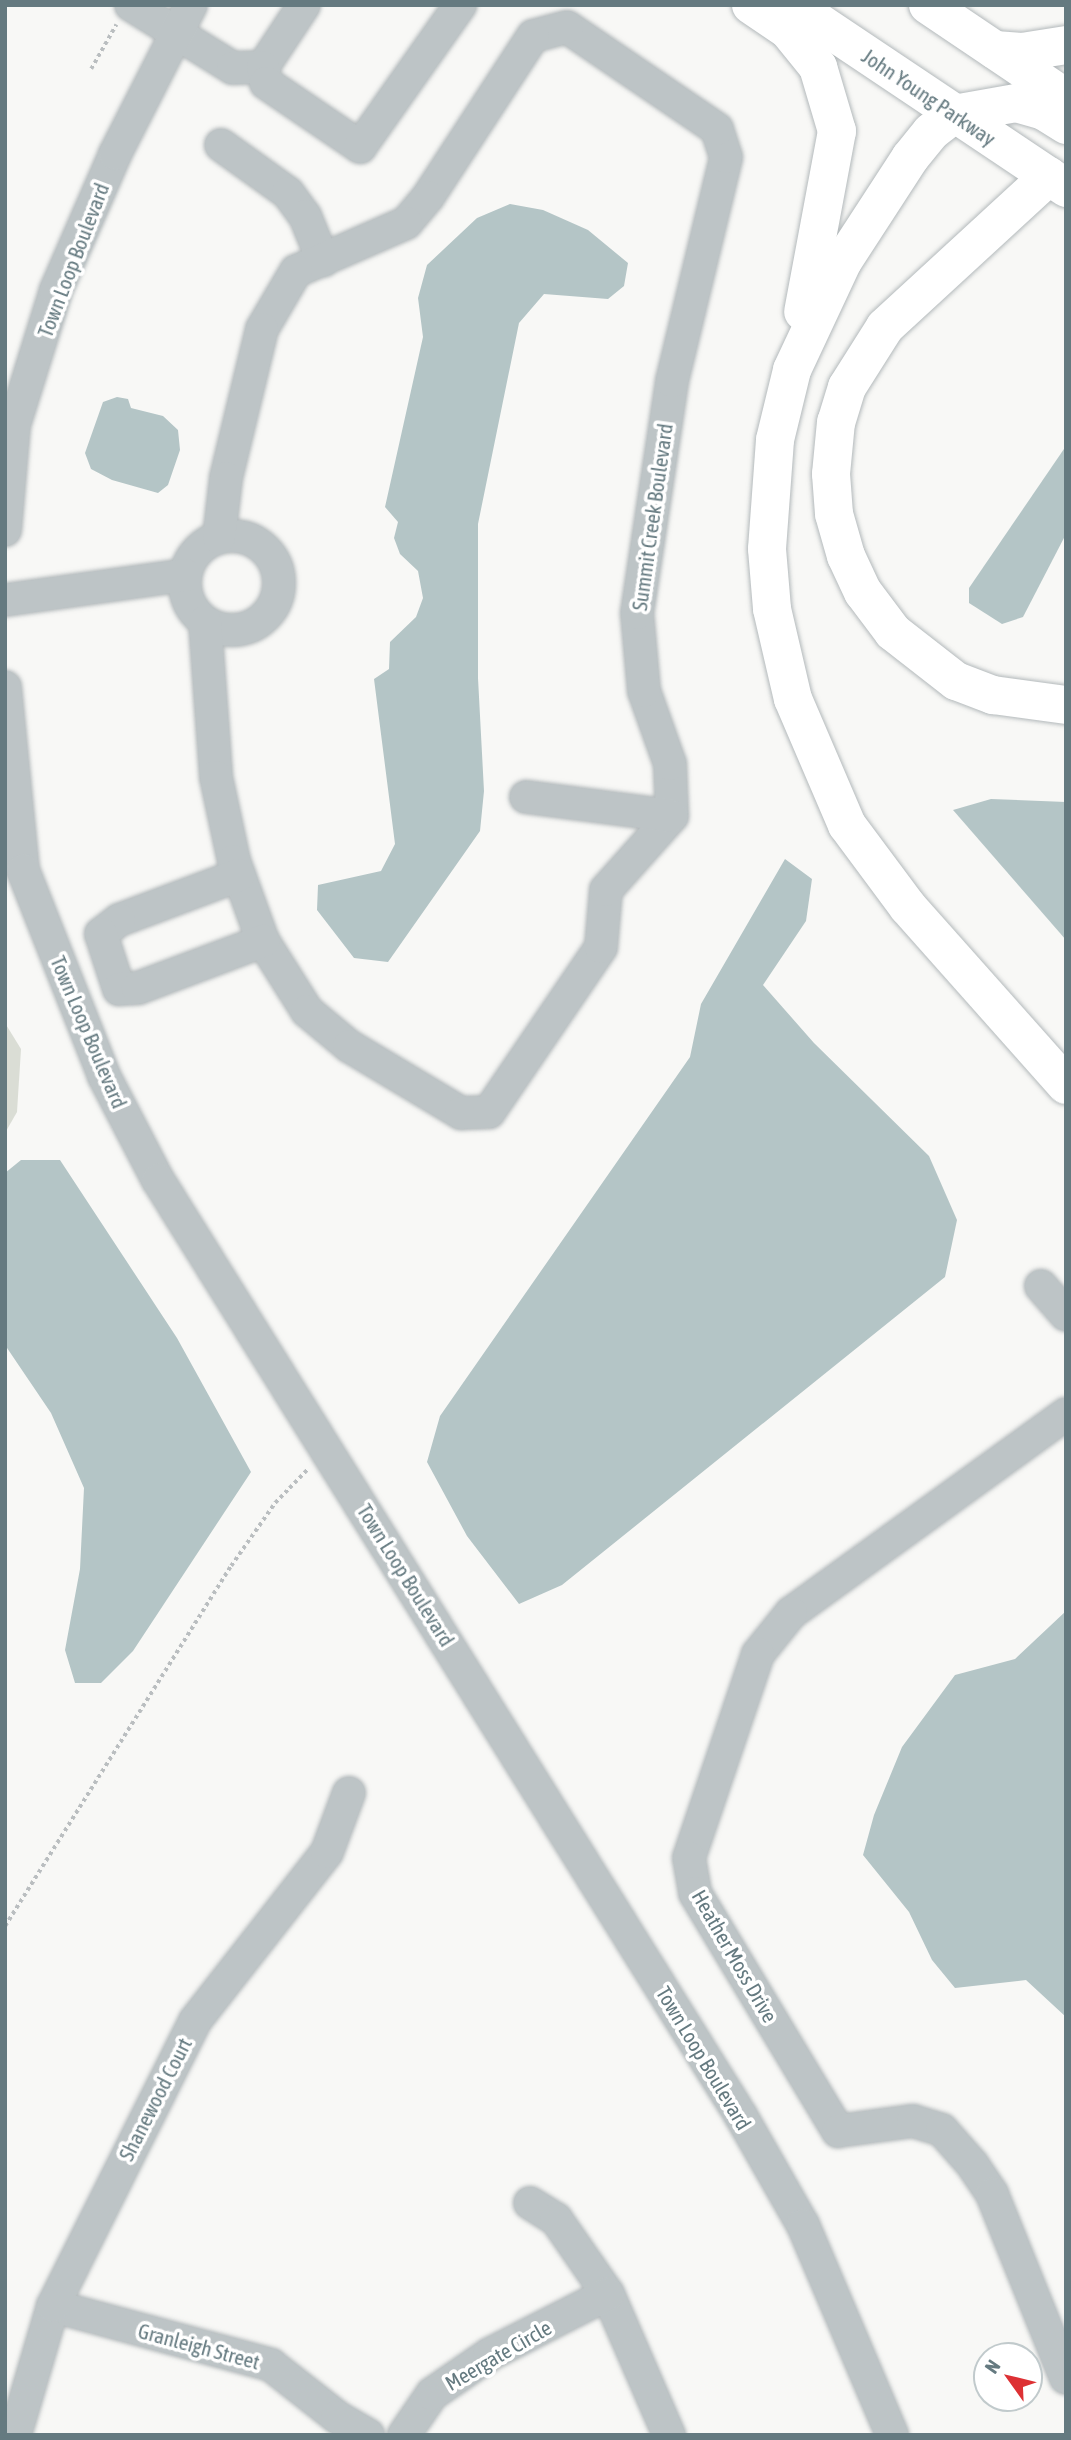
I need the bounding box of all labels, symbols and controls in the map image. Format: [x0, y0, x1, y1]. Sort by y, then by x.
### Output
street label: John Young Parkway [857, 43, 1001, 151]
street label: Town Loop Boulevard [32, 179, 114, 341]
street label: Summit Creek Boulevard [626, 422, 678, 612]
street label: Town Loop Boulevard [46, 952, 132, 1112]
street label: Town Loop Boulevard [352, 1499, 460, 1651]
street label: Heather Moss Drive [687, 1885, 783, 2027]
street label: Town Loop Boulevard [651, 1982, 757, 2134]
street label: Shanewood Court [113, 2033, 197, 2165]
street label: Meergate Circle [440, 2314, 556, 2396]
street label: Granleigh Street [135, 2318, 263, 2374]
north arrow [973, 2342, 1043, 2412]
text: N [980, 2356, 1005, 2377]

